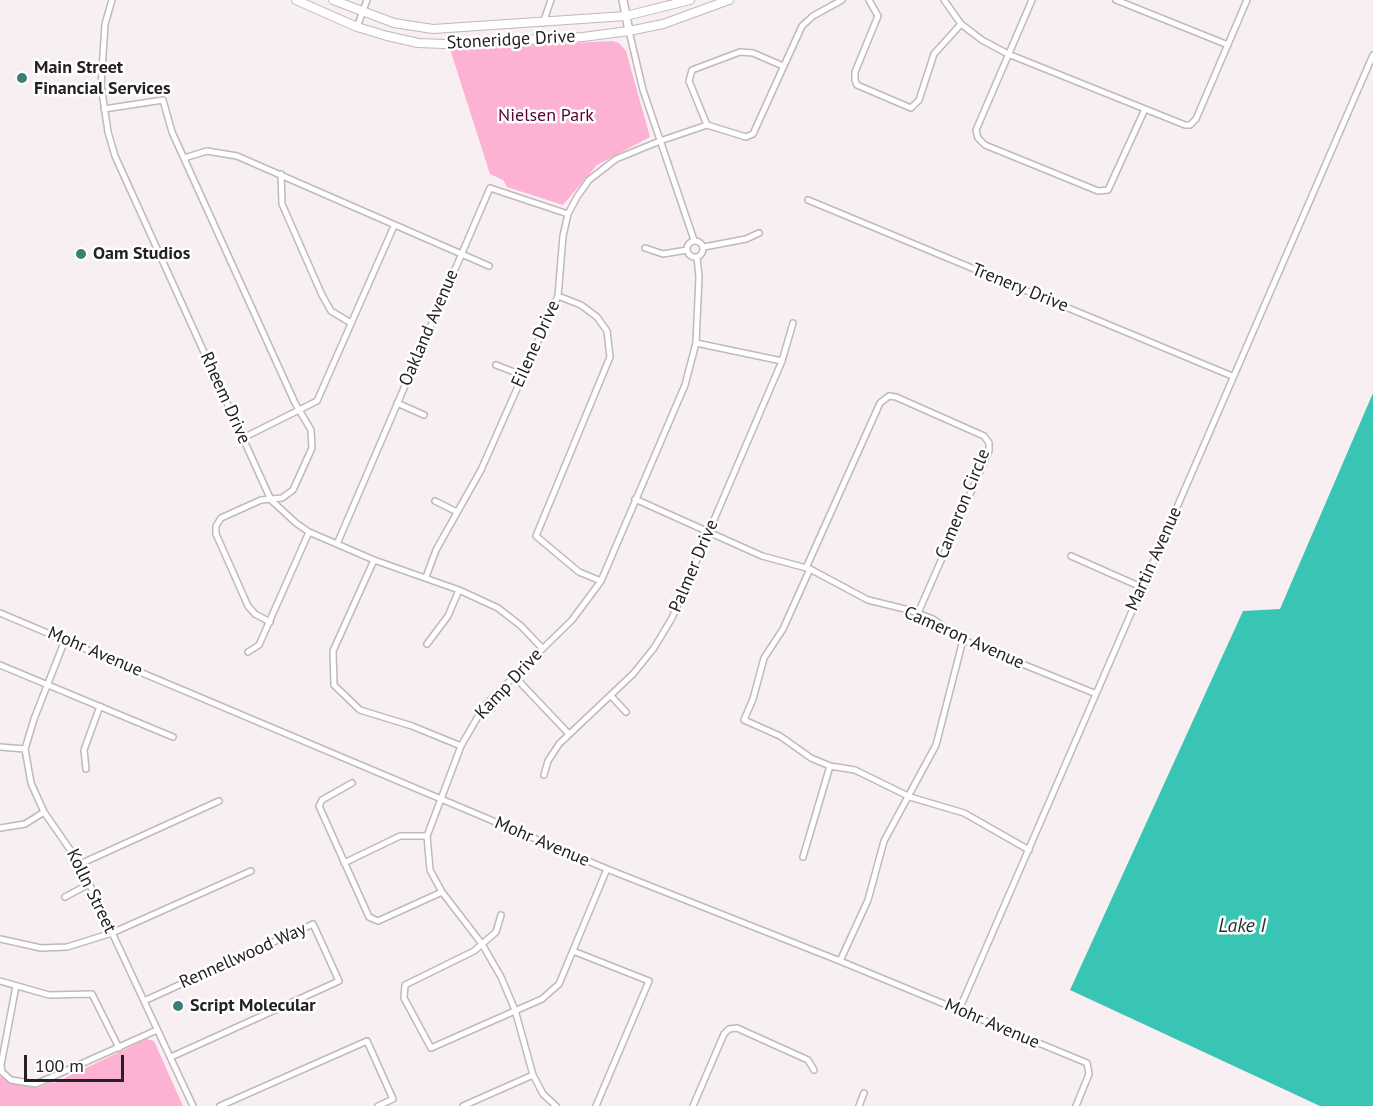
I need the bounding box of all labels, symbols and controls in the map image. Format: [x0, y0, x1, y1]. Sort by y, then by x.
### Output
street label: Stoneridge Drive [446, 26, 576, 54]
place label: Main Street Financial Services [34, 57, 171, 100]
marker: Main Street Financial Services [15, 71, 29, 85]
park label: Nielsen Park [498, 105, 594, 127]
place label: Oam Studios [93, 243, 190, 265]
marker: Oam Studios [74, 247, 88, 261]
street label: Trenery Drive [969, 259, 1071, 317]
street label: Oakland Avenue [395, 266, 463, 390]
street label: Eilene Drive [507, 297, 565, 391]
street label: Rheem Drive [195, 349, 255, 447]
street label: Cameron Circle [931, 446, 995, 562]
street label: Martin Avenue [1121, 504, 1187, 614]
street label: Palmer Drive [665, 516, 723, 616]
street label: Cameron Avenue [901, 602, 1027, 674]
street label: Mohr Avenue [44, 622, 146, 682]
street label: Kamp Drive [471, 644, 547, 724]
street label: Mohr Avenue [491, 812, 593, 872]
street label: Kolln Street [61, 845, 121, 937]
water label: Lake I [1218, 914, 1266, 938]
street label: Rennellwood Way [176, 918, 310, 994]
street label: Mohr Avenue [941, 994, 1043, 1054]
place label: Script Molecular [190, 995, 315, 1017]
marker: Script Molecular [171, 999, 185, 1013]
scale bar [27, 1043, 128, 1081]
text: 100 m [35, 1054, 84, 1077]

